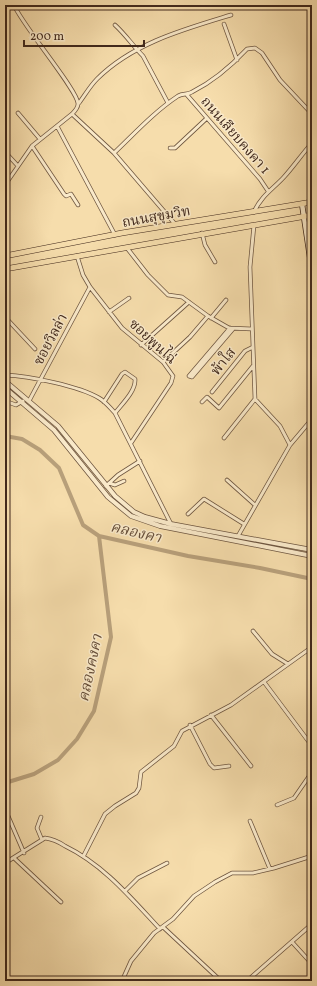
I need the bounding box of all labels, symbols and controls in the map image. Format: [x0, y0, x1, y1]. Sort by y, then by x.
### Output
scale bar [24, 22, 144, 48]
text: 200 m [30, 29, 64, 45]
street label: ถนนเลียบคงคา 1 [196, 93, 274, 179]
street label: ถนนสุขุมวิท [121, 202, 192, 233]
street label: ซอยวิลล่า [30, 311, 73, 369]
street label: ซอยพูนไฉ่ [124, 314, 181, 369]
street label: พ้าใส [206, 343, 241, 380]
water label: คลองคา [108, 517, 164, 550]
water label: คลองคงคา [74, 632, 109, 704]

